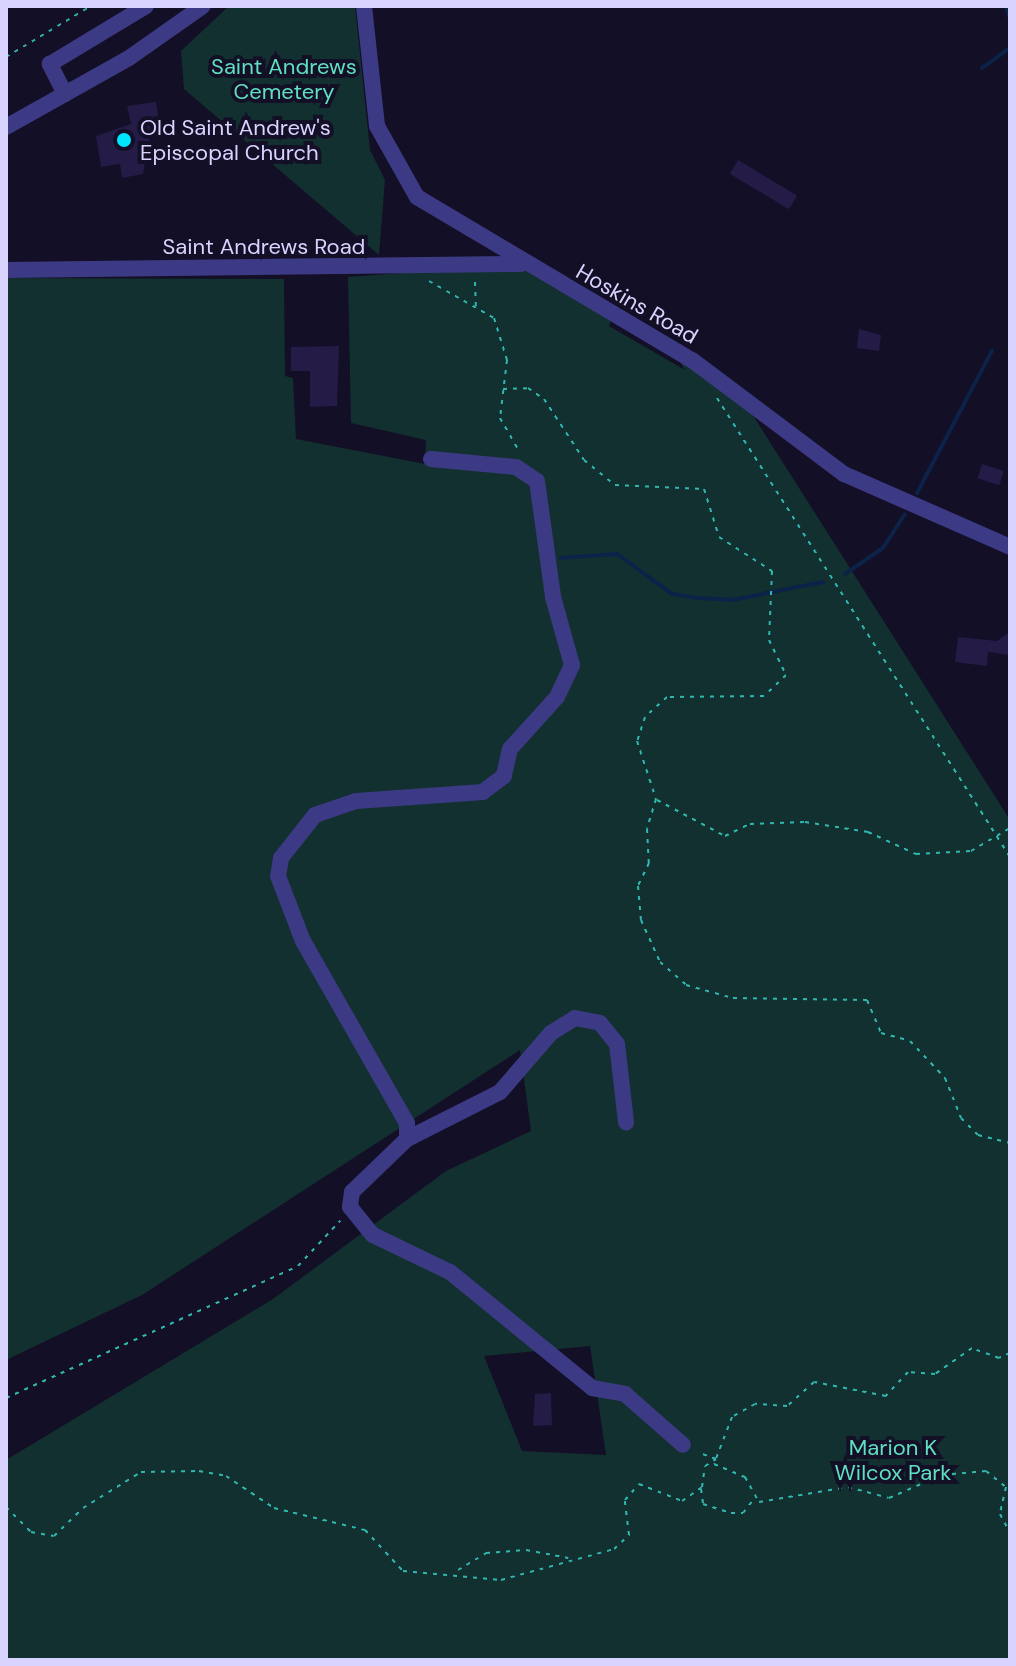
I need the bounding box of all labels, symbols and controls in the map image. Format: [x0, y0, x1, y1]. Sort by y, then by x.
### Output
park label: Saint Andrews Cemetery [211, 53, 357, 104]
place label: Old Saint Andrew's Episcopal Church [140, 114, 331, 166]
marker: Old Saint Andrew's Episcopal Church [115, 131, 133, 149]
street label: Saint Andrews Road [163, 234, 365, 260]
street label: Hoskins Road [571, 259, 703, 349]
park label: Marion K Wilcox Park [835, 1434, 951, 1486]

